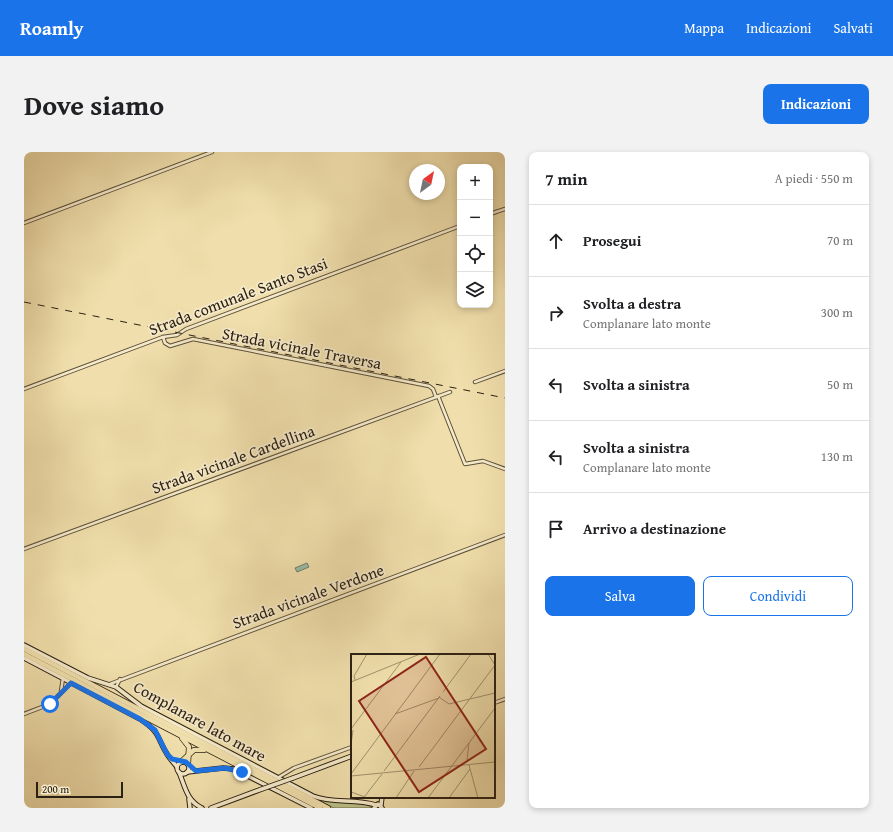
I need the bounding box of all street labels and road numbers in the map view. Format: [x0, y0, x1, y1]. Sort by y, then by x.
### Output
street label: Strada comunale Santo Stasi [145, 251, 331, 341]
street label: Strada vicinale Traversa [220, 321, 384, 375]
street label: Strada vicinale Cardellina [148, 418, 318, 500]
street label: Strada vicinale Verdone [229, 557, 387, 635]
street label: Complanare lato mare [129, 675, 271, 767]

